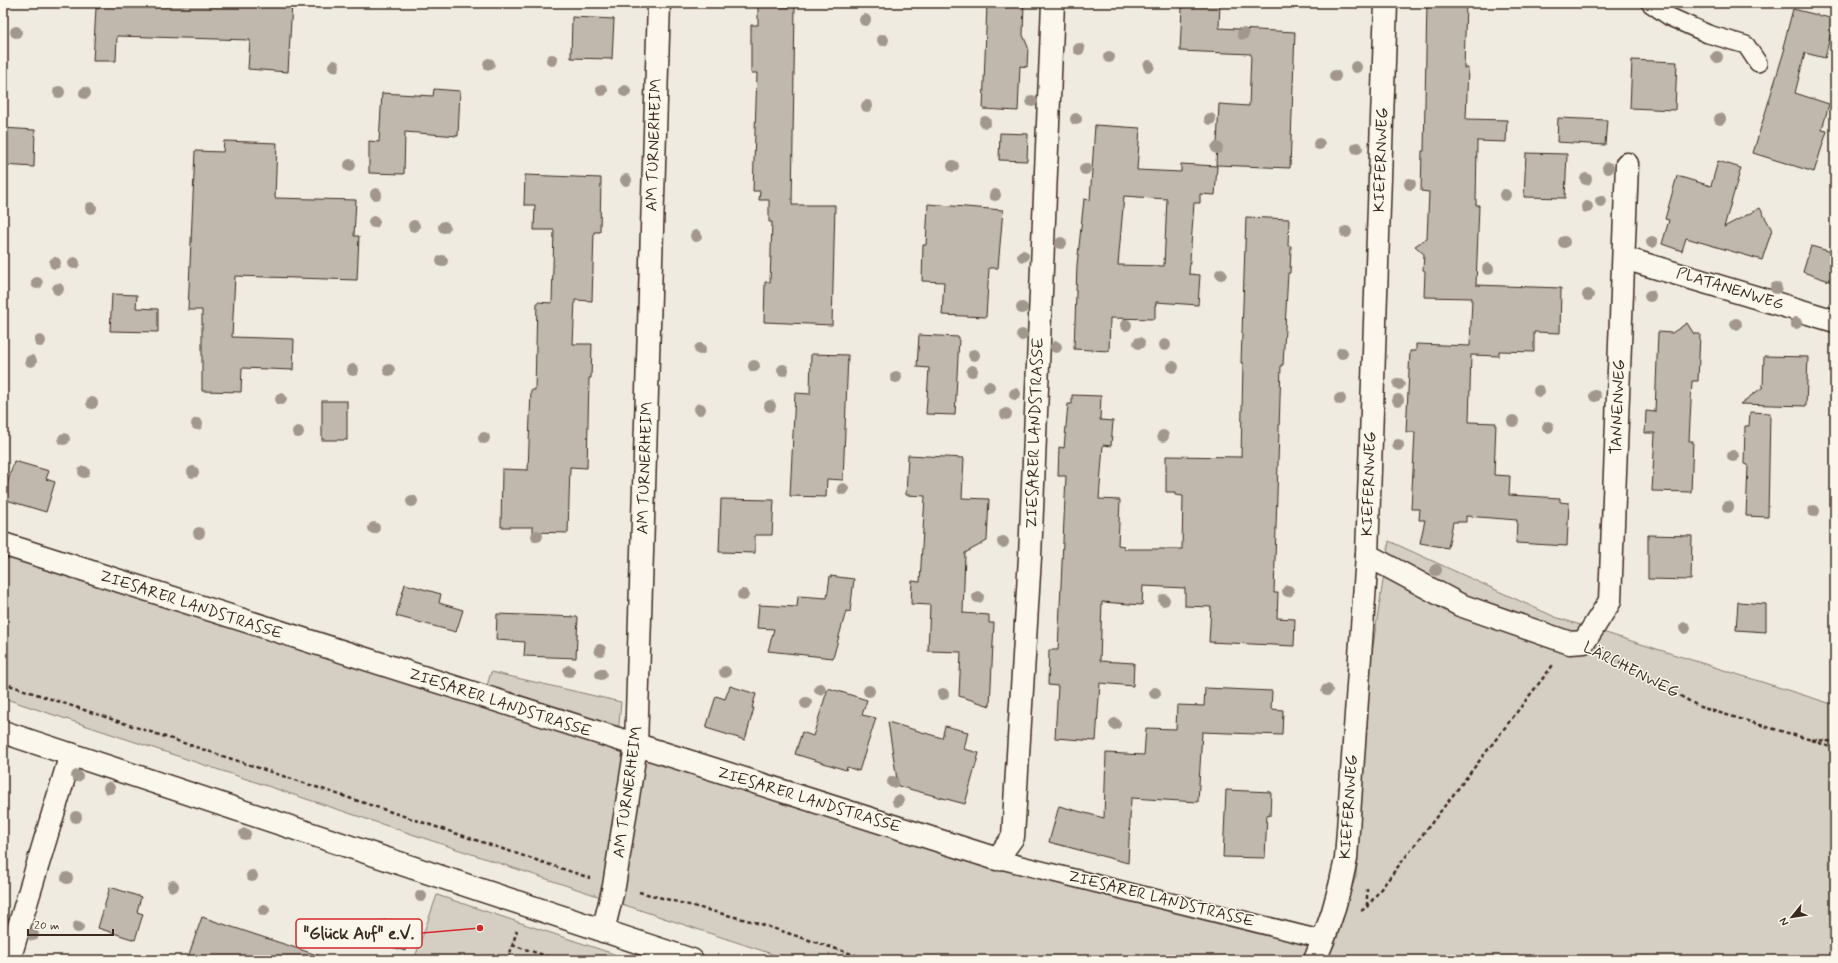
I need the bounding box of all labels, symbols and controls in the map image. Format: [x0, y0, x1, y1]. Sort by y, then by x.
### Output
street label: AM TURNERHEIM [641, 78, 667, 212]
street label: KIEFERNWEG [1369, 107, 1393, 213]
street label: PLATANENWEG [1674, 263, 1786, 315]
street label: ZIESARER LANDSTRASSE [1021, 337, 1049, 529]
street label: TANNENWEG [1606, 359, 1630, 455]
street label: AM TURNERHEIM [632, 401, 658, 535]
street label: KIEFERNWEG [1357, 431, 1381, 537]
street label: ZIESARER LANDSTRASSE [97, 565, 285, 645]
street label: LÄRCHENWEG [1579, 637, 1683, 703]
street label: ZIESARER LANDSTRASSE [406, 663, 594, 743]
street label: AM TURNERHEIM [608, 725, 648, 859]
street label: KIEFERNWEG [1335, 754, 1363, 860]
street label: ZIESARER LANDSTRASSE [715, 762, 903, 838]
street label: ZIESARER LANDSTRASSE [1066, 866, 1256, 932]
north arrow [1772, 897, 1812, 937]
scale bar [28, 911, 113, 937]
text: N [1776, 915, 1792, 928]
text: 20 m [34, 918, 60, 934]
callout: "Glück Auf" e.V. [296, 919, 422, 948]
text: "Glück Auf" e.V. [304, 923, 415, 945]

